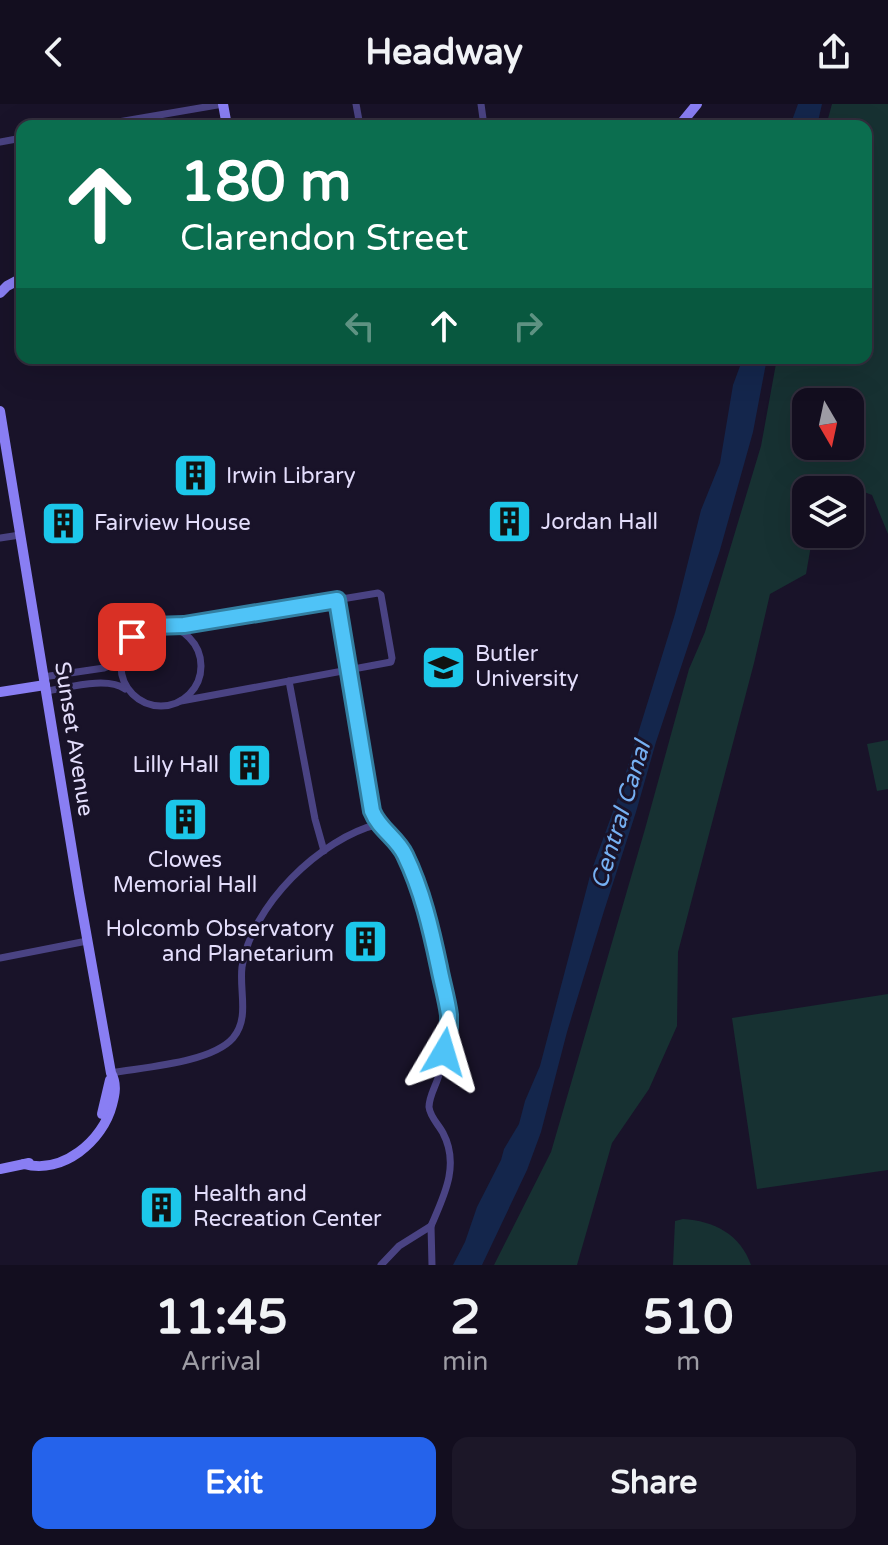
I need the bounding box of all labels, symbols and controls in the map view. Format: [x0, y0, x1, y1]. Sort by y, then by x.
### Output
icon: back [32, 30, 76, 74]
icon: share [812, 30, 856, 74]
text: Headway [365, 31, 523, 74]
text: 180 m [180, 149, 351, 216]
icon: ahead [48, 152, 152, 256]
text: Clarendon Street [180, 217, 469, 260]
icon: left [338, 304, 382, 348]
icon: ahead [422, 304, 466, 348]
icon: right [506, 304, 550, 348]
north arrow [792, 388, 864, 460]
map controls [792, 388, 864, 548]
building icon: Irwin Library [171, 452, 219, 500]
place label: Irwin Library [226, 463, 356, 489]
button: layers [792, 476, 864, 548]
building icon: Jordan Hall [486, 498, 534, 546]
building icon: Fairview House [39, 499, 87, 547]
place label: Jordan Hall [541, 509, 658, 535]
place label: Fairview House [94, 510, 251, 536]
pin [98, 603, 166, 671]
icon: arrive [110, 615, 154, 659]
place label: Butler University [475, 641, 579, 692]
school or university icon: Butler University [420, 643, 468, 691]
street label: Sunset Avenue [49, 660, 99, 818]
water label: Central Canal [585, 735, 658, 892]
building icon: Lilly Hall [226, 741, 274, 789]
place label: Lilly Hall [132, 752, 219, 778]
building icon: Clowes Memorial Hall [161, 795, 209, 843]
place label: Clowes Memorial Hall [113, 847, 257, 898]
place label: Holcomb Observatory and Planetarium [106, 916, 334, 967]
building icon: Holcomb Observatory and Planetarium [341, 918, 389, 966]
position arrow [402, 1010, 486, 1094]
place label: Health and Recreation Center [193, 1181, 382, 1232]
building icon: Health and Recreation Center [138, 1183, 186, 1231]
text: 11:45 [155, 1289, 288, 1347]
text: 2 [450, 1289, 480, 1347]
text: 510 [643, 1289, 733, 1347]
text: Arrival [181, 1346, 261, 1377]
text: min [442, 1346, 488, 1377]
text: m [676, 1346, 700, 1377]
button: Exit [32, 1437, 436, 1529]
button: Share [452, 1437, 856, 1529]

